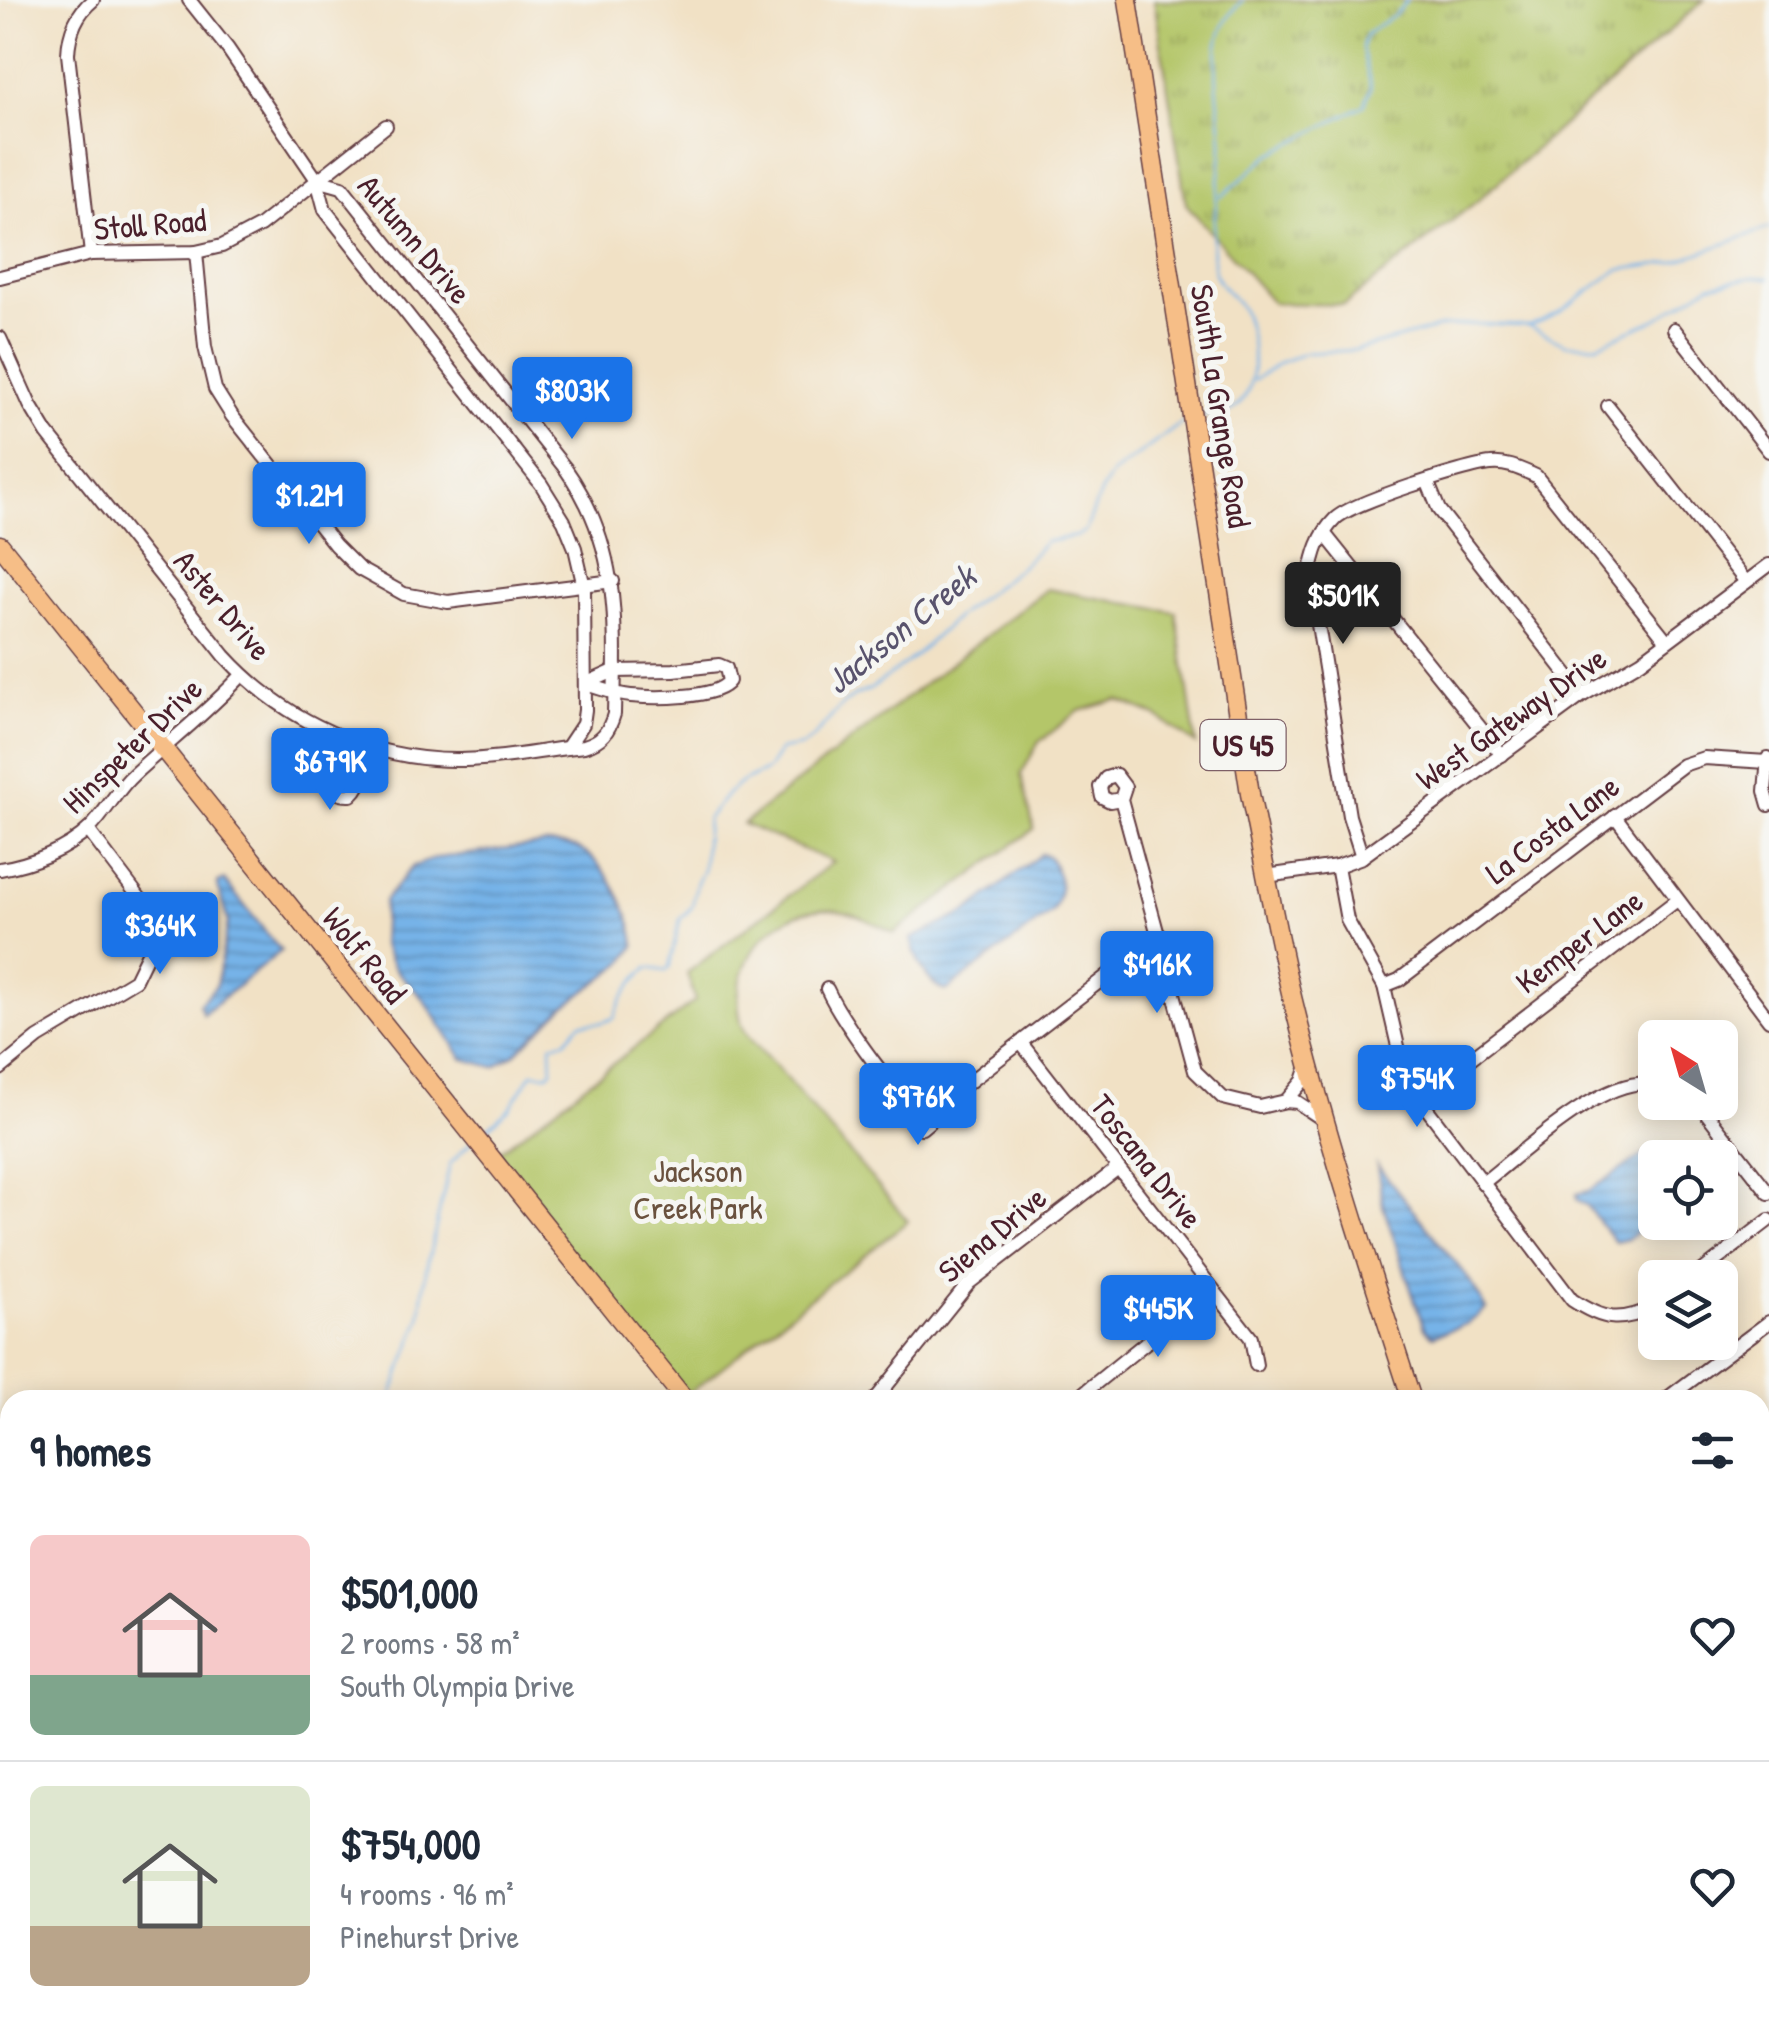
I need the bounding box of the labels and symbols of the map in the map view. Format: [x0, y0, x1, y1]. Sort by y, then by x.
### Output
street label: Autumn Drive [348, 165, 482, 313]
street label: Stoll Road [92, 198, 208, 250]
street label: South La Grange Road [1181, 281, 1261, 531]
pin: $803K [502, 357, 642, 442]
pin: $1.2M [239, 462, 379, 547]
street label: Aster Drive [164, 541, 282, 669]
water label: Jackson Creek [815, 552, 988, 704]
pin: $501K [1273, 562, 1413, 647]
street label: West Gateway Drive [1407, 636, 1615, 800]
street label: Hinspeter Drive [53, 667, 212, 823]
road number: US 45 [1200, 720, 1286, 770]
pin: $679K [260, 728, 400, 813]
street label: La Costa Lane [1476, 764, 1628, 893]
street label: Kemper Lane [1507, 879, 1652, 1003]
pin: $364K [90, 892, 230, 977]
street label: Wolf Road [313, 898, 417, 1012]
pin: $416K [1087, 931, 1227, 1016]
north arrow [1638, 1020, 1738, 1120]
pin: $754K [1347, 1045, 1487, 1130]
pin: $976K [848, 1063, 988, 1148]
street label: Toscana Drive [1081, 1085, 1213, 1237]
park label: Jackson Creek Park [633, 1149, 763, 1229]
street label: Siena Drive [929, 1176, 1056, 1292]
pin: $445K [1088, 1275, 1228, 1360]

